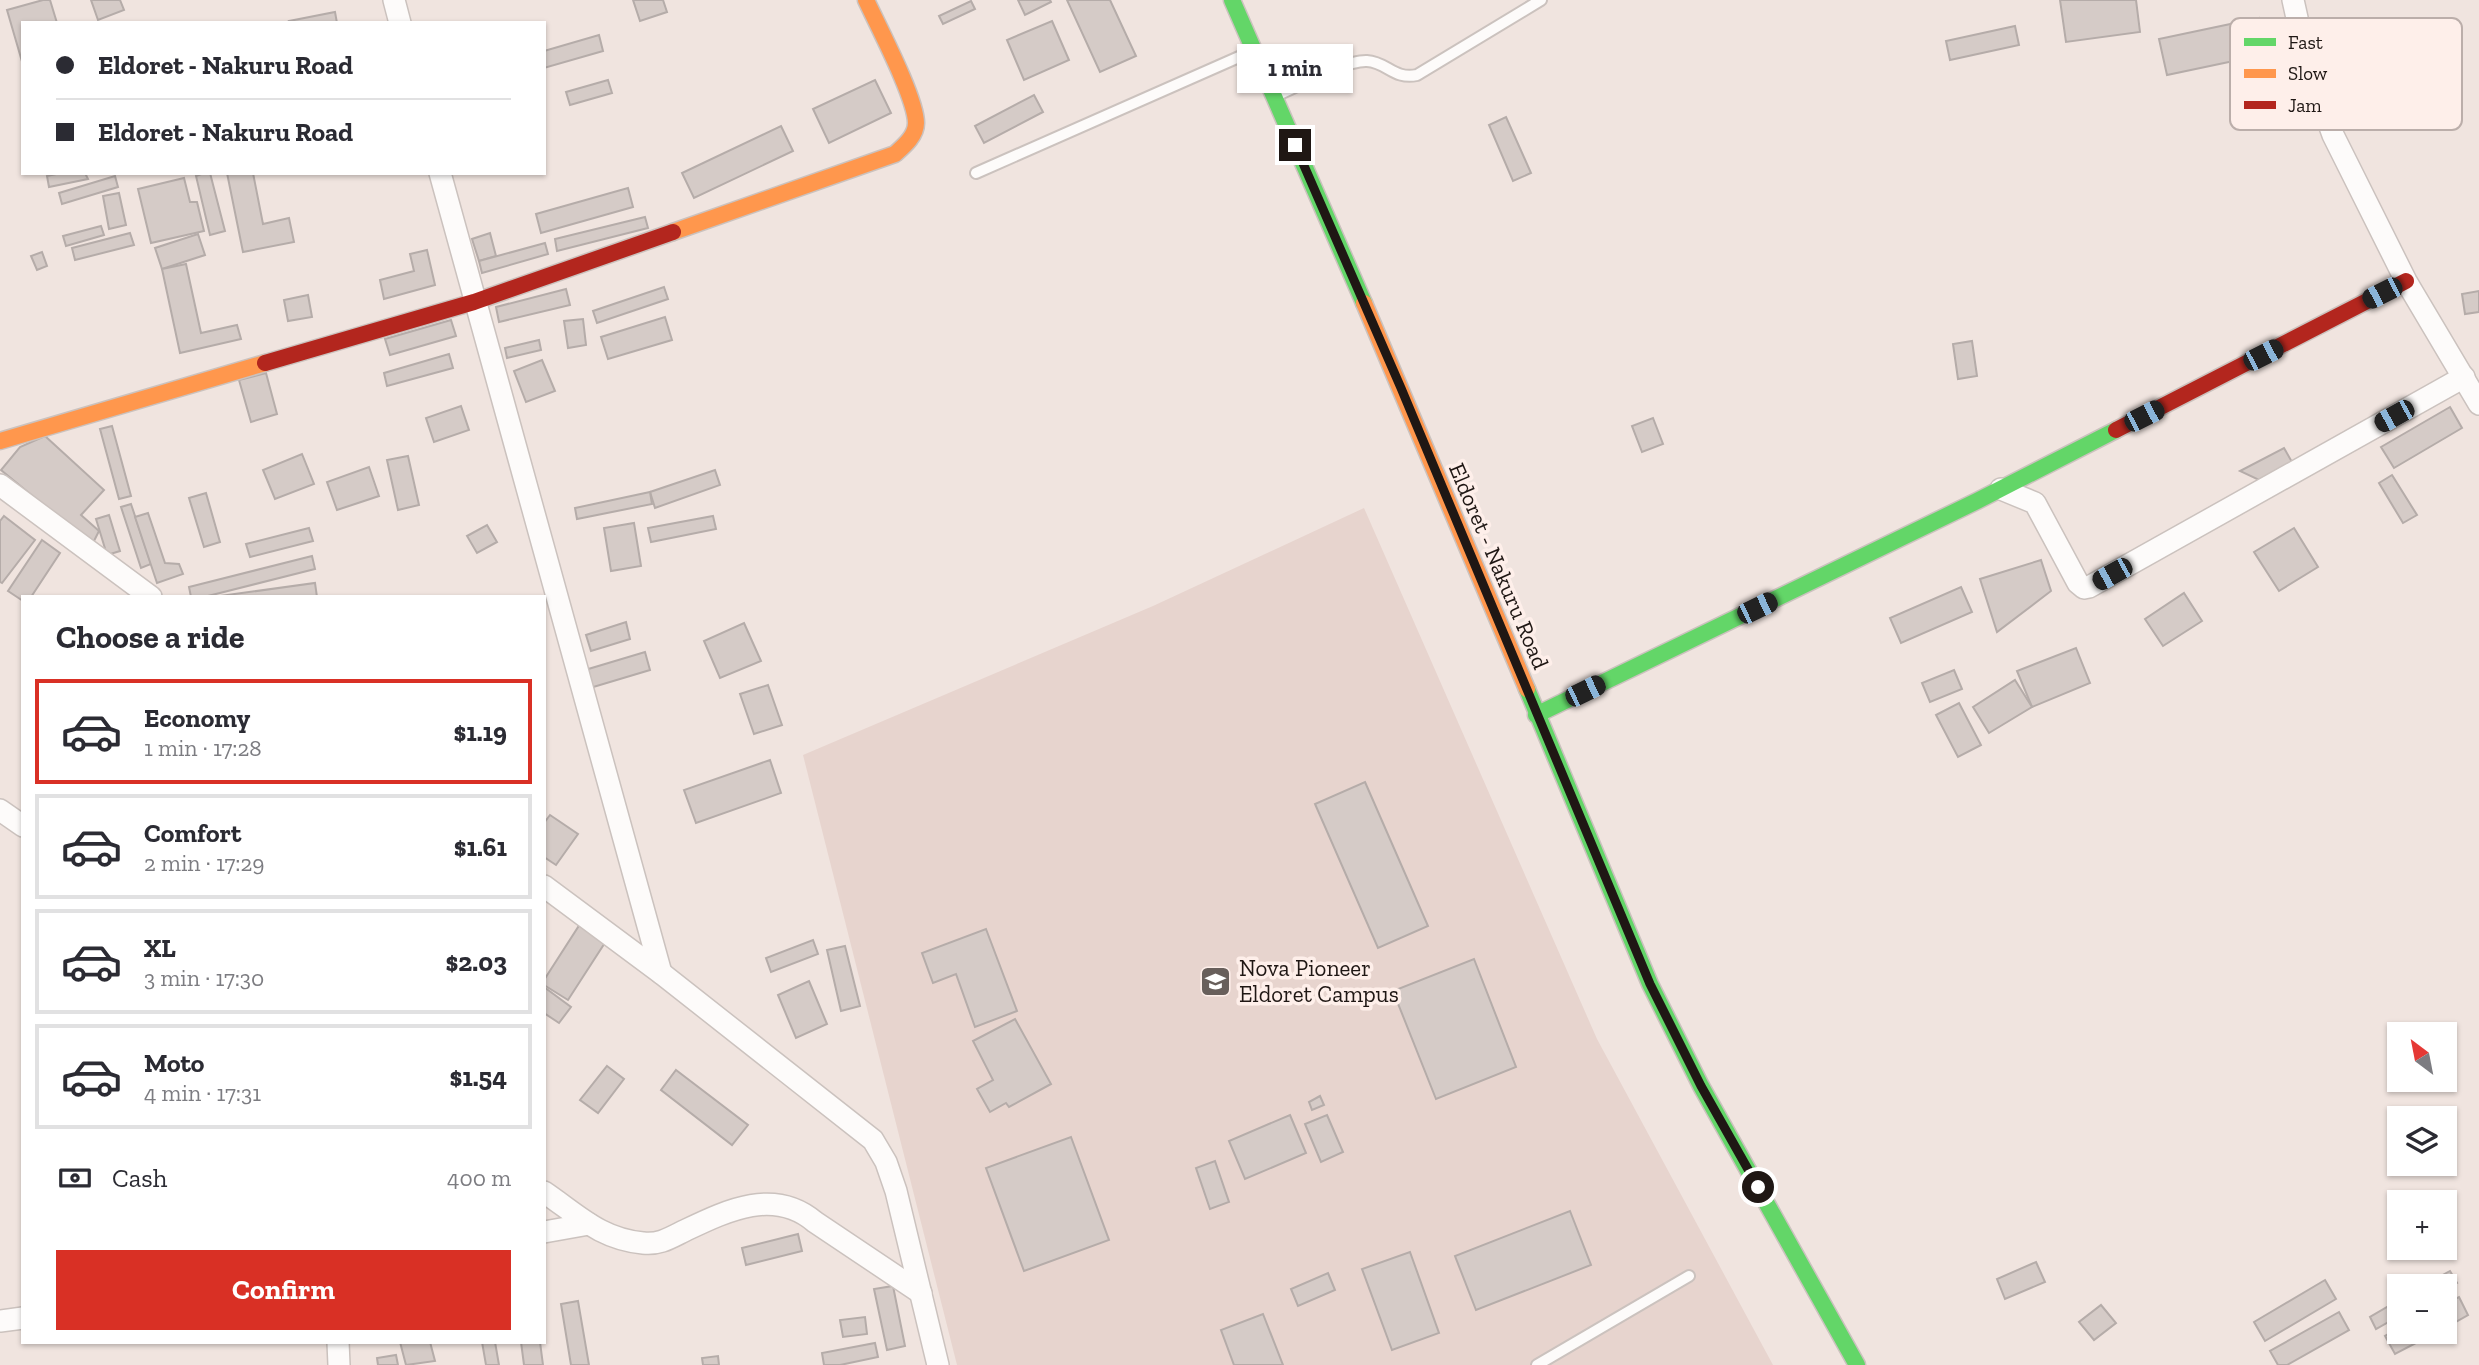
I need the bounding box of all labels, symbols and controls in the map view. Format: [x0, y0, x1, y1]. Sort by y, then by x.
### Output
legend [2230, 18, 2462, 130]
text: Fast [2288, 31, 2323, 54]
callout: 1 min [1237, 44, 1353, 92]
text: Eldoret - Nakuru Road [98, 49, 353, 81]
text: 1 min [1268, 54, 1322, 82]
text: Slow [2288, 62, 2328, 85]
text: Jam [2288, 94, 2322, 117]
text: Eldoret - Nakuru Road [98, 116, 353, 148]
route end [1279, 129, 1311, 161]
car [2359, 274, 2406, 312]
car [2240, 336, 2287, 374]
car [2121, 397, 2168, 435]
car [2371, 397, 2418, 435]
street label: Eldoret - Nakuru Road [1443, 459, 1555, 674]
car [2089, 555, 2136, 593]
car [1734, 589, 1781, 627]
text: Choose a ride [56, 618, 244, 656]
car [1562, 672, 1609, 710]
icon: car [60, 700, 123, 763]
text: Economy [144, 702, 250, 734]
text: $1.19 [453, 716, 507, 748]
text: 1 min · 17:28 [144, 734, 262, 762]
icon: car [60, 815, 123, 878]
text: Comfort [144, 817, 241, 849]
text: $1.61 [454, 831, 507, 863]
text: 2 min · 17:29 [144, 849, 265, 877]
icon: car [60, 930, 123, 993]
text: XL [144, 932, 176, 964]
text: $2.03 [446, 946, 507, 978]
place label: Nova Pioneer Eldoret Campus [1239, 954, 1399, 1008]
text: 3 min · 17:30 [144, 964, 264, 992]
school or university icon: Nova Pioneer Eldoret Campus [1199, 964, 1233, 998]
north arrow [2387, 1022, 2457, 1092]
map controls [2387, 1022, 2457, 1344]
icon: car [60, 1045, 123, 1108]
text: Moto [144, 1047, 204, 1079]
text: $1.54 [449, 1061, 507, 1093]
text: 4 min · 17:31 [144, 1079, 261, 1107]
button: layers [2387, 1106, 2457, 1176]
icon: cash [56, 1159, 94, 1197]
text: Cash [112, 1162, 167, 1194]
text: 400 m [447, 1164, 511, 1192]
route start [1742, 1171, 1774, 1203]
button: + [2387, 1190, 2457, 1260]
button: Confirm [56, 1250, 511, 1330]
button: − [2387, 1274, 2457, 1344]

